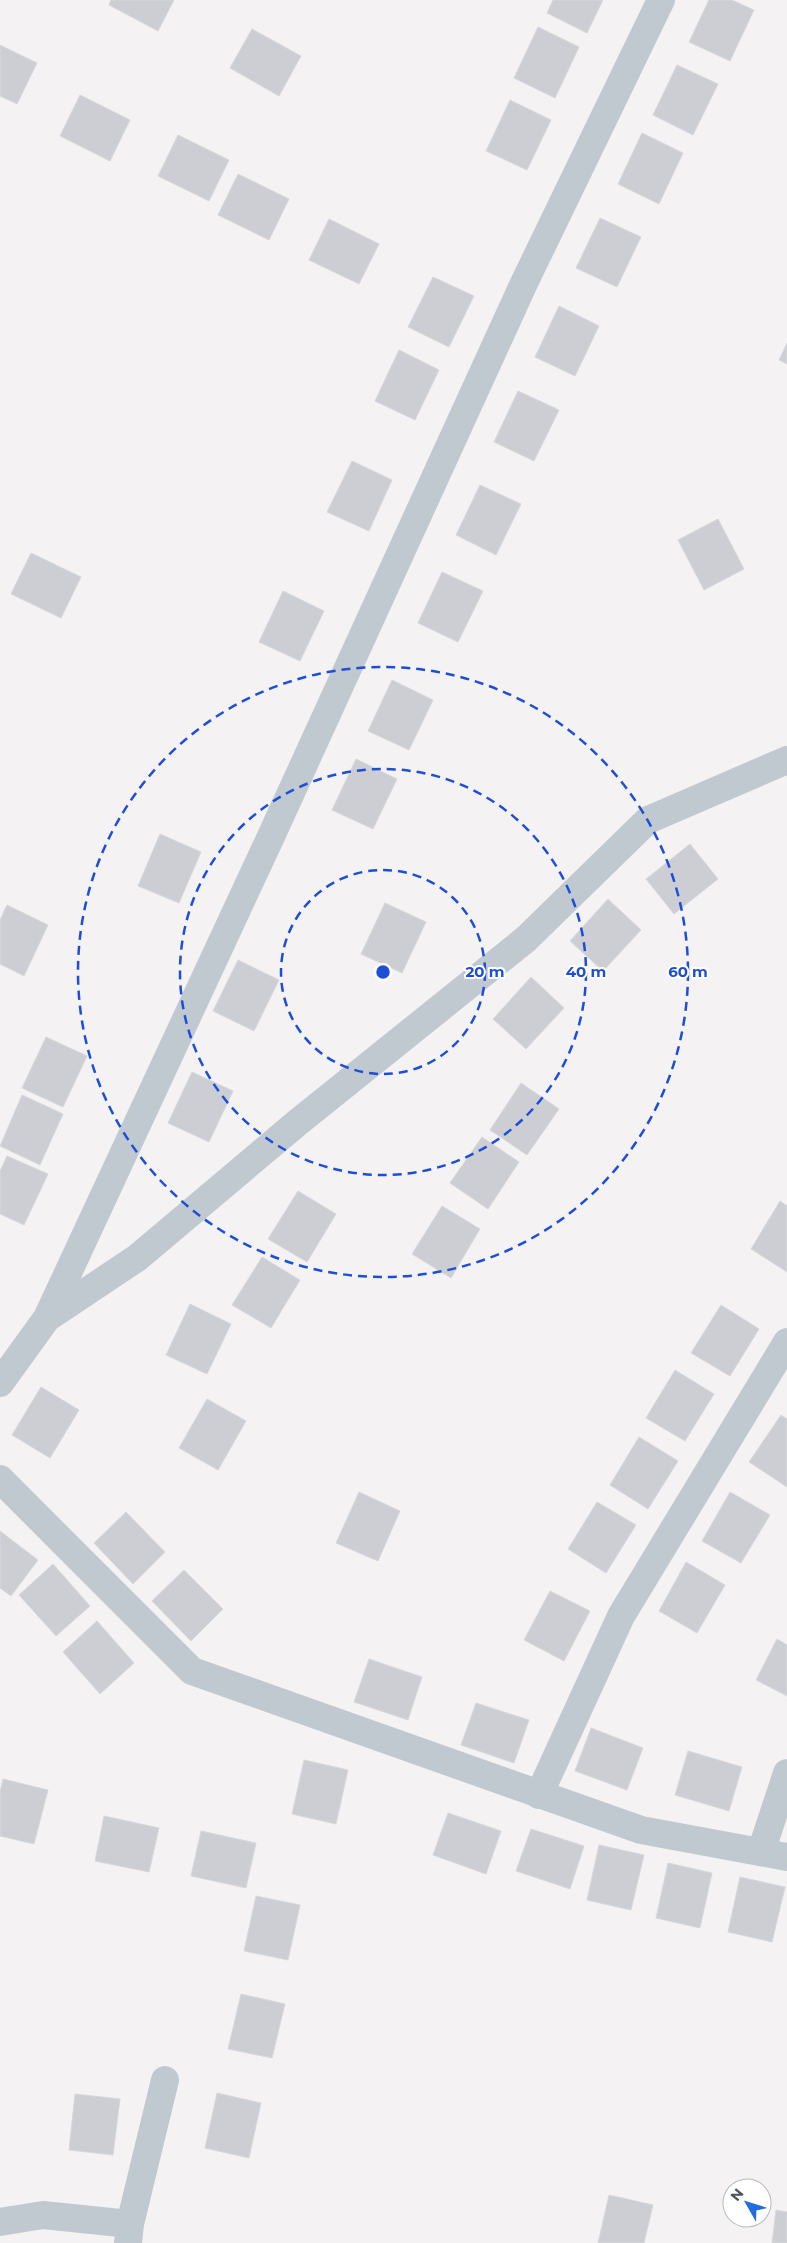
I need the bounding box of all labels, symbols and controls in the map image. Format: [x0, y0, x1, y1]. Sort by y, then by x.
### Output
text: 20 m [465, 962, 505, 981]
text: 40 m [566, 962, 606, 981]
text: 60 m [668, 962, 708, 981]
centre of rings [374, 963, 392, 981]
north arrow [722, 2178, 772, 2228]
text: N [726, 2185, 747, 2205]

